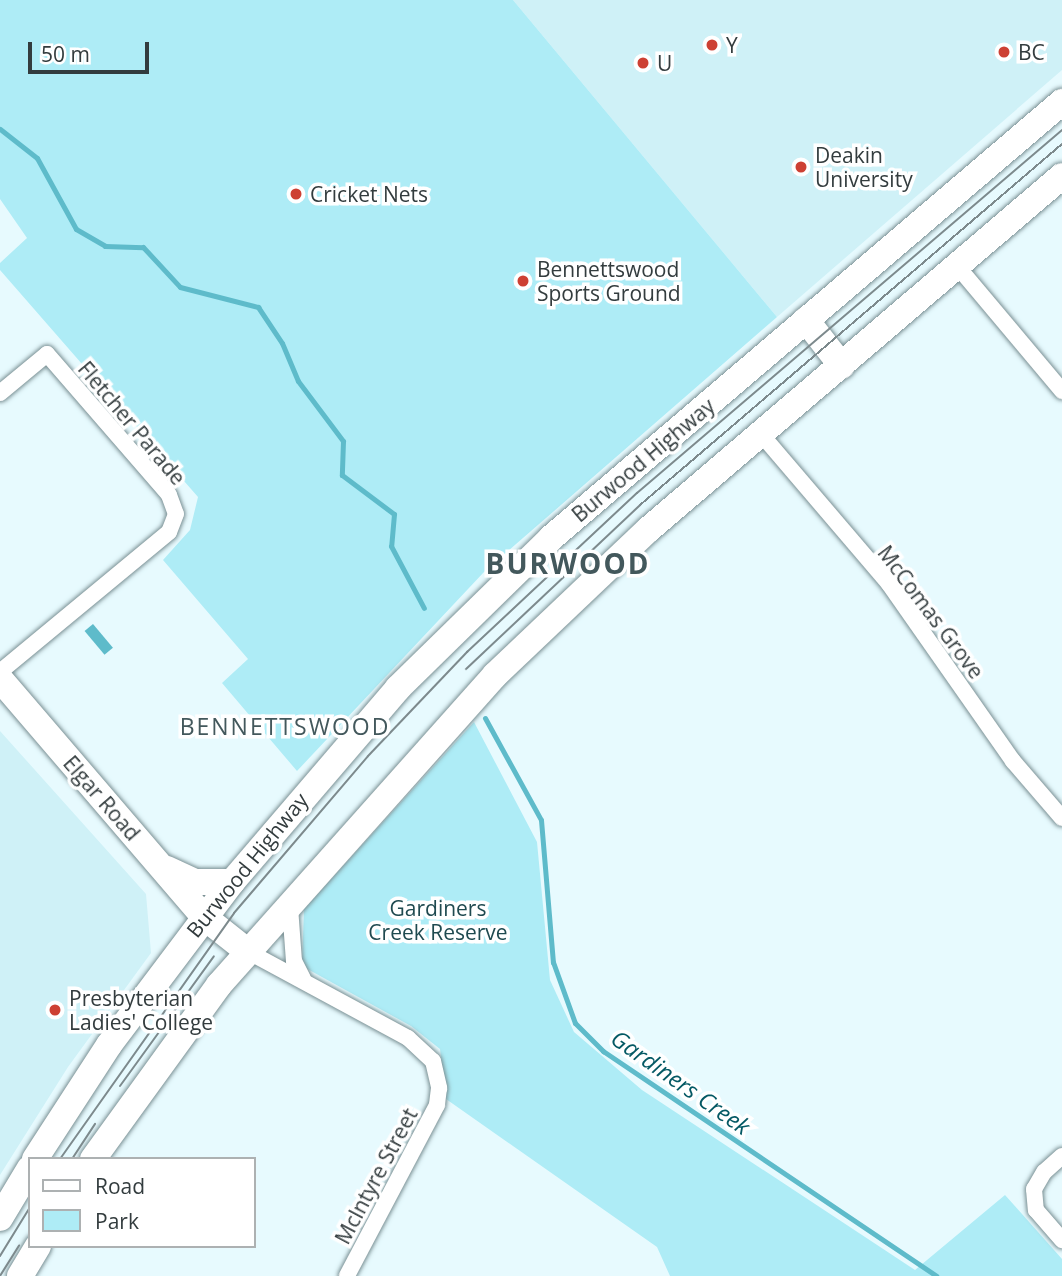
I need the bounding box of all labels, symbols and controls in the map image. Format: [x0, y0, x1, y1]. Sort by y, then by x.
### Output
scale bar [32, 28, 152, 72]
place label: Y [726, 32, 738, 58]
marker: Y [704, 37, 720, 53]
place label: BC [1018, 39, 1045, 65]
text: 50 m [41, 40, 90, 68]
marker: BC [996, 44, 1012, 60]
place label: U [657, 50, 672, 76]
marker: U [635, 55, 651, 71]
place label: Deakin University [815, 142, 913, 192]
marker: Deakin University [793, 159, 809, 175]
place label: Cricket Nets [310, 181, 428, 207]
marker: Cricket Nets [288, 186, 304, 202]
place label: Bennettswood Sports Ground [537, 256, 681, 306]
marker: Bennettswood Sports Ground [515, 273, 531, 289]
street label: Fletcher Parade [73, 356, 191, 490]
street label: Burwood Highway [567, 393, 719, 527]
street label: McComas Grove [873, 540, 989, 684]
district label: BURWOOD [486, 546, 650, 580]
district label: BENNETTSWOOD [181, 712, 389, 740]
street label: Elgar Road [58, 750, 146, 846]
street label: Burwood Highway [181, 788, 313, 942]
park label: Gardiners Creek Reserve [368, 895, 508, 945]
place label: Presbyterian Ladies' College [69, 985, 213, 1035]
marker: Presbyterian Ladies' College [47, 1002, 63, 1018]
water label: Gardiners Creek [606, 1024, 756, 1140]
street label: McIntyre Street [330, 1104, 422, 1248]
legend [28, 1157, 256, 1248]
text: Road [95, 1172, 145, 1200]
text: Park [95, 1207, 139, 1235]

